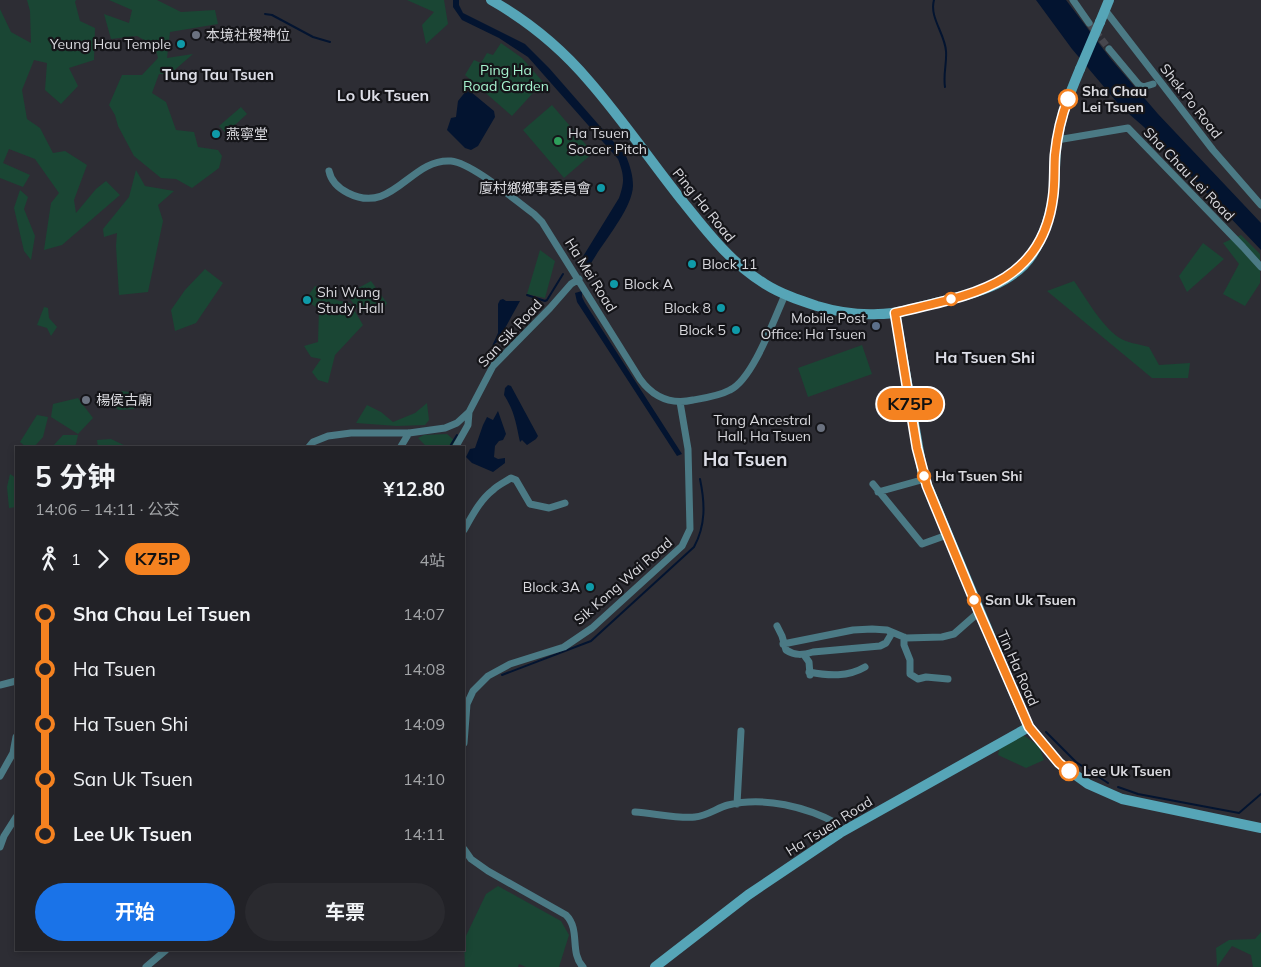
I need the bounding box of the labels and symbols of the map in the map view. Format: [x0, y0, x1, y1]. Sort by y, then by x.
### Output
place label: 本境社稷神位 [206, 26, 290, 44]
marker: 本境社稷神位 [190, 29, 202, 41]
place label: Yeung Hau Temple [49, 35, 171, 53]
marker: Yeung Hau Temple [175, 38, 187, 50]
street label: Shek Po Road [1156, 60, 1226, 142]
park label: Ping Ha Road Garden [463, 61, 549, 95]
district label: Tung Tau Tsuen [162, 65, 274, 84]
place label: Sha Chau Lei Tsuen [1082, 82, 1147, 116]
district label: Lo Uk Tsuen [337, 85, 429, 105]
marker: Sha Chau Lei Tsuen [1058, 89, 1078, 109]
street label: Sha Chau Lei Road [1140, 123, 1238, 225]
place label: Ha Tsuen Soccer Pitch [568, 124, 647, 158]
place label: 燕寧堂 [226, 125, 268, 143]
marker: 燕寧堂 [210, 128, 222, 140]
marker: Ha Tsuen Soccer Pitch [552, 135, 564, 147]
street label: Ping Ha Road [669, 164, 739, 246]
place label: 廈村鄉鄉事委員會 [479, 179, 591, 197]
marker: 廈村鄉鄉事委員會 [595, 182, 607, 194]
street label: Ha Mei Road [561, 235, 621, 315]
place label: Block 11 [702, 255, 757, 273]
marker: Block 11 [686, 258, 698, 270]
place label: Block A [624, 275, 674, 293]
marker: Block A [608, 278, 620, 290]
place label: Shi Wung Study Hall [317, 283, 384, 317]
unlabelled marker [944, 292, 958, 306]
marker: Shi Wung Study Hall [301, 294, 313, 306]
street label: San Sik Road [474, 295, 546, 371]
place label: Block 8 [664, 299, 711, 317]
marker: Block 8 [715, 302, 727, 314]
place label: Mobile Post Office: Ha Tsuen [760, 309, 866, 343]
marker: Mobile Post Office: Ha Tsuen [870, 320, 882, 332]
place label: Block 5 [679, 321, 726, 339]
marker: Block 5 [730, 324, 742, 336]
district label: Ha Tsuen Shi [935, 347, 1035, 367]
line badge: K75P [875, 388, 945, 420]
place label: 楊侯古廟 [96, 391, 152, 409]
marker: 楊侯古廟 [80, 394, 92, 406]
place label: Tang Ancestral Hall, Ha Tsuen [713, 411, 811, 445]
marker: Tang Ancestral Hall, Ha Tsuen [815, 422, 827, 434]
district label: Ha Tsuen [703, 447, 787, 471]
place label: Ha Tsuen Shi [935, 467, 1022, 485]
marker: Ha Tsuen Shi [917, 469, 931, 483]
street label: Sik Kong Wai Road [570, 533, 676, 629]
place label: Block 3A [523, 578, 581, 596]
marker: Block 3A [584, 581, 596, 593]
place label: San Uk Tsuen [985, 591, 1076, 609]
marker: San Uk Tsuen [967, 593, 981, 607]
street label: Tin Ha Road [993, 627, 1043, 709]
marker: Lee Uk Tsuen [1059, 761, 1079, 781]
place label: Lee Uk Tsuen [1083, 762, 1171, 780]
street label: Ha Tsuen Road [782, 792, 876, 860]

